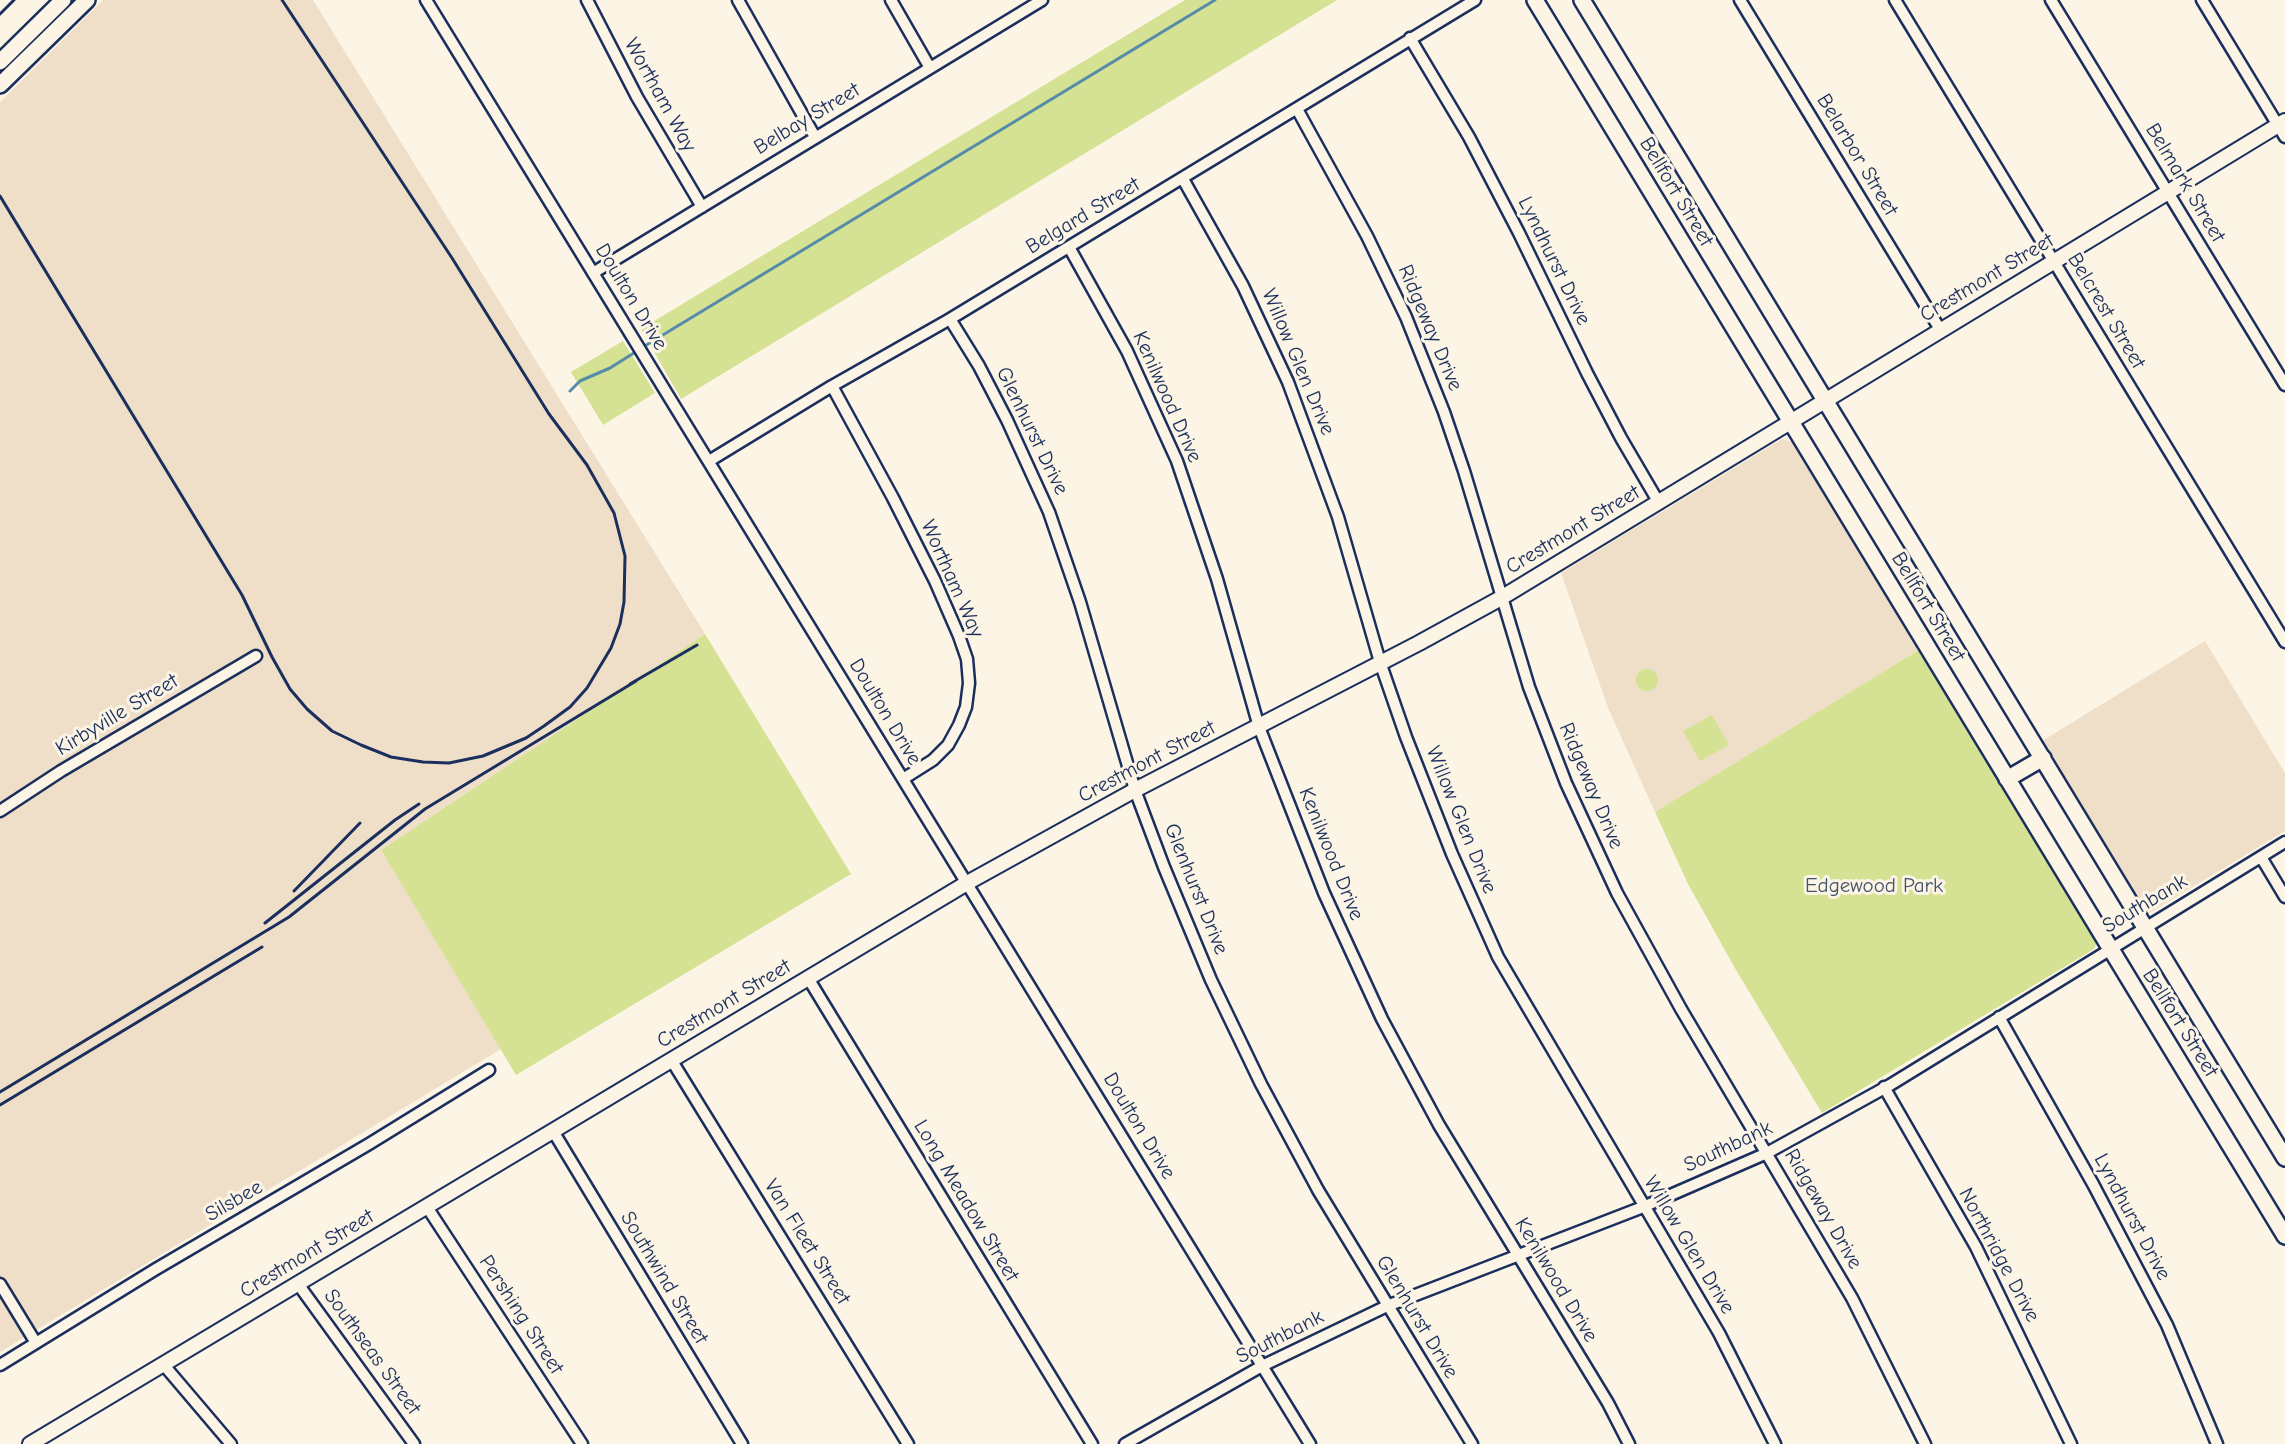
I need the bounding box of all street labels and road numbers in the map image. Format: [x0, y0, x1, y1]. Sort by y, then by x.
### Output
street label: Wortham Way [618, 34, 702, 156]
street label: Belbay Street [749, 78, 865, 160]
street label: Belarbor Street [1811, 90, 1903, 220]
street label: Belmark Street [2140, 119, 2230, 247]
street label: Bellfort Street [1633, 133, 1719, 251]
street label: Belgard Street [1021, 172, 1145, 260]
street label: Lyndhurst Drive [1512, 193, 1596, 329]
street label: Crestmont Street [1915, 228, 2059, 328]
street label: Doulton Drive [589, 239, 673, 355]
street label: Belcrest Street [2061, 248, 2151, 374]
street label: Ridgeway Drive [1392, 261, 1468, 395]
street label: Willow Glen Drive [1256, 285, 1340, 439]
street label: Kenilwood Drive [1127, 327, 1207, 467]
street label: Glenhurst Drive [990, 363, 1074, 499]
street label: Crestmont Street [1501, 480, 1645, 580]
street label: Wortham Way [915, 516, 989, 642]
street label: Bellfort Street [1885, 548, 1971, 666]
street label: Doulton Drive [843, 654, 927, 770]
street label: Kirbyville Street [51, 669, 183, 761]
street label: Crestmont Street [1074, 715, 1220, 809]
street label: Ridgeway Drive [1553, 719, 1629, 853]
street label: Willow Glen Drive [1420, 743, 1502, 897]
street label: Kenilwood Drive [1293, 784, 1369, 924]
street label: Glenhurst Drive [1158, 820, 1234, 958]
street label: Southbank [2098, 869, 2192, 939]
street label: Crestmont Street [652, 954, 796, 1054]
street label: Bellfort Street [2137, 964, 2223, 1082]
street label: Doulton Drive [1097, 1068, 1181, 1184]
street label: Long Meadow Street [908, 1116, 1024, 1286]
street label: Southbank [1680, 1116, 1776, 1178]
street label: Ridgeway Drive [1778, 1144, 1868, 1274]
street label: Lyndhurst Drive [2088, 1149, 2176, 1285]
street label: Willow Glen Drive [1638, 1171, 1740, 1319]
street label: Silsbee [201, 1175, 267, 1227]
street label: Van Fleet Street [758, 1175, 856, 1309]
street label: Northridge Drive [1953, 1183, 2045, 1327]
street label: Crestmont Street [235, 1204, 379, 1304]
street label: Southwind Street [614, 1207, 714, 1349]
street label: Kenilwood Drive [1509, 1213, 1603, 1347]
street label: Pershing Street [473, 1251, 569, 1379]
street label: Glenhurst Drive [1370, 1251, 1464, 1383]
street label: Southseas Street [318, 1284, 426, 1420]
street label: Southbank [1232, 1304, 1328, 1370]

